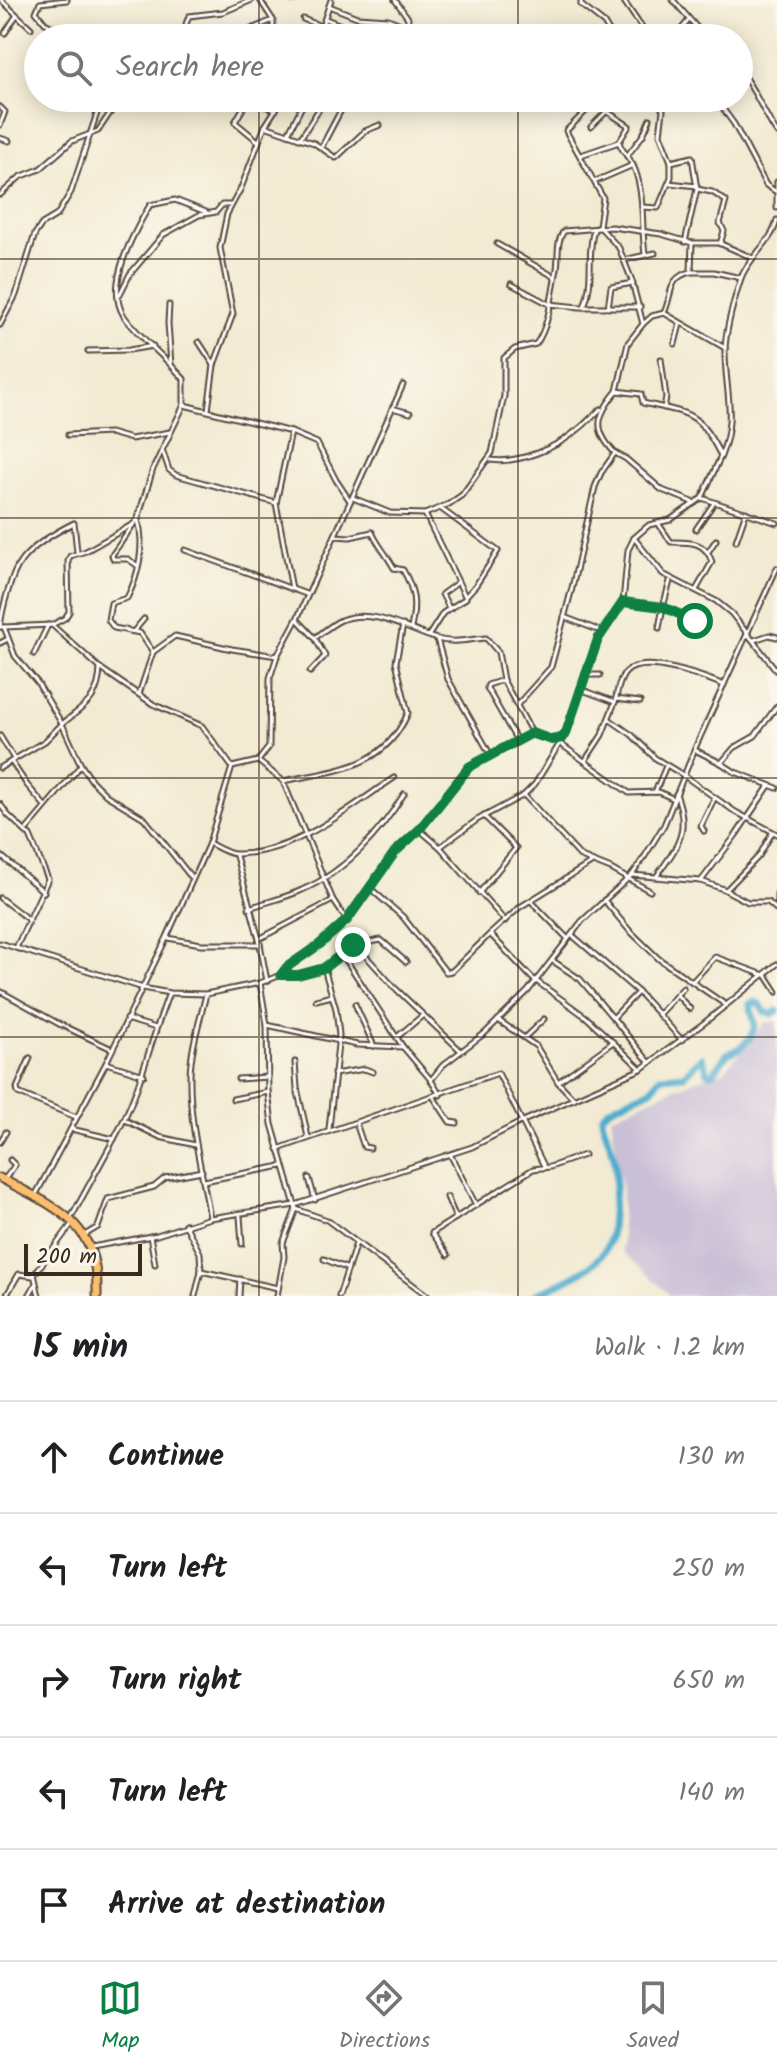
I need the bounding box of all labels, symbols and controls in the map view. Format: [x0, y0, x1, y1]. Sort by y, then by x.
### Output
search box [24, 24, 753, 112]
text: Search here [116, 44, 264, 92]
icon: search [52, 46, 96, 90]
route start [677, 603, 713, 639]
route end [335, 927, 371, 963]
scale bar [24, 1240, 142, 1276]
text: 200 m [36, 1240, 97, 1275]
text: 15 min [32, 1321, 128, 1375]
text: Walk · 1.2 km [594, 1327, 745, 1369]
text: Continue [108, 1433, 224, 1481]
icon: ahead [32, 1435, 76, 1479]
text: 130 m [678, 1436, 745, 1478]
text: Turn left [108, 1545, 227, 1593]
icon: left [32, 1547, 76, 1591]
text: 250 m [672, 1548, 745, 1590]
text: Turn right [108, 1657, 241, 1705]
icon: right [32, 1659, 76, 1703]
text: 650 m [672, 1660, 745, 1702]
text: Turn left [108, 1769, 227, 1817]
icon: left [32, 1771, 76, 1815]
text: 140 m [678, 1772, 745, 1814]
text: Arrive at destination [108, 1881, 385, 1929]
icon: arrive [32, 1883, 76, 1927]
tab: Map [98, 1976, 142, 2059]
tab: Directions [339, 1976, 430, 2059]
tab: Saved [627, 1976, 679, 2059]

